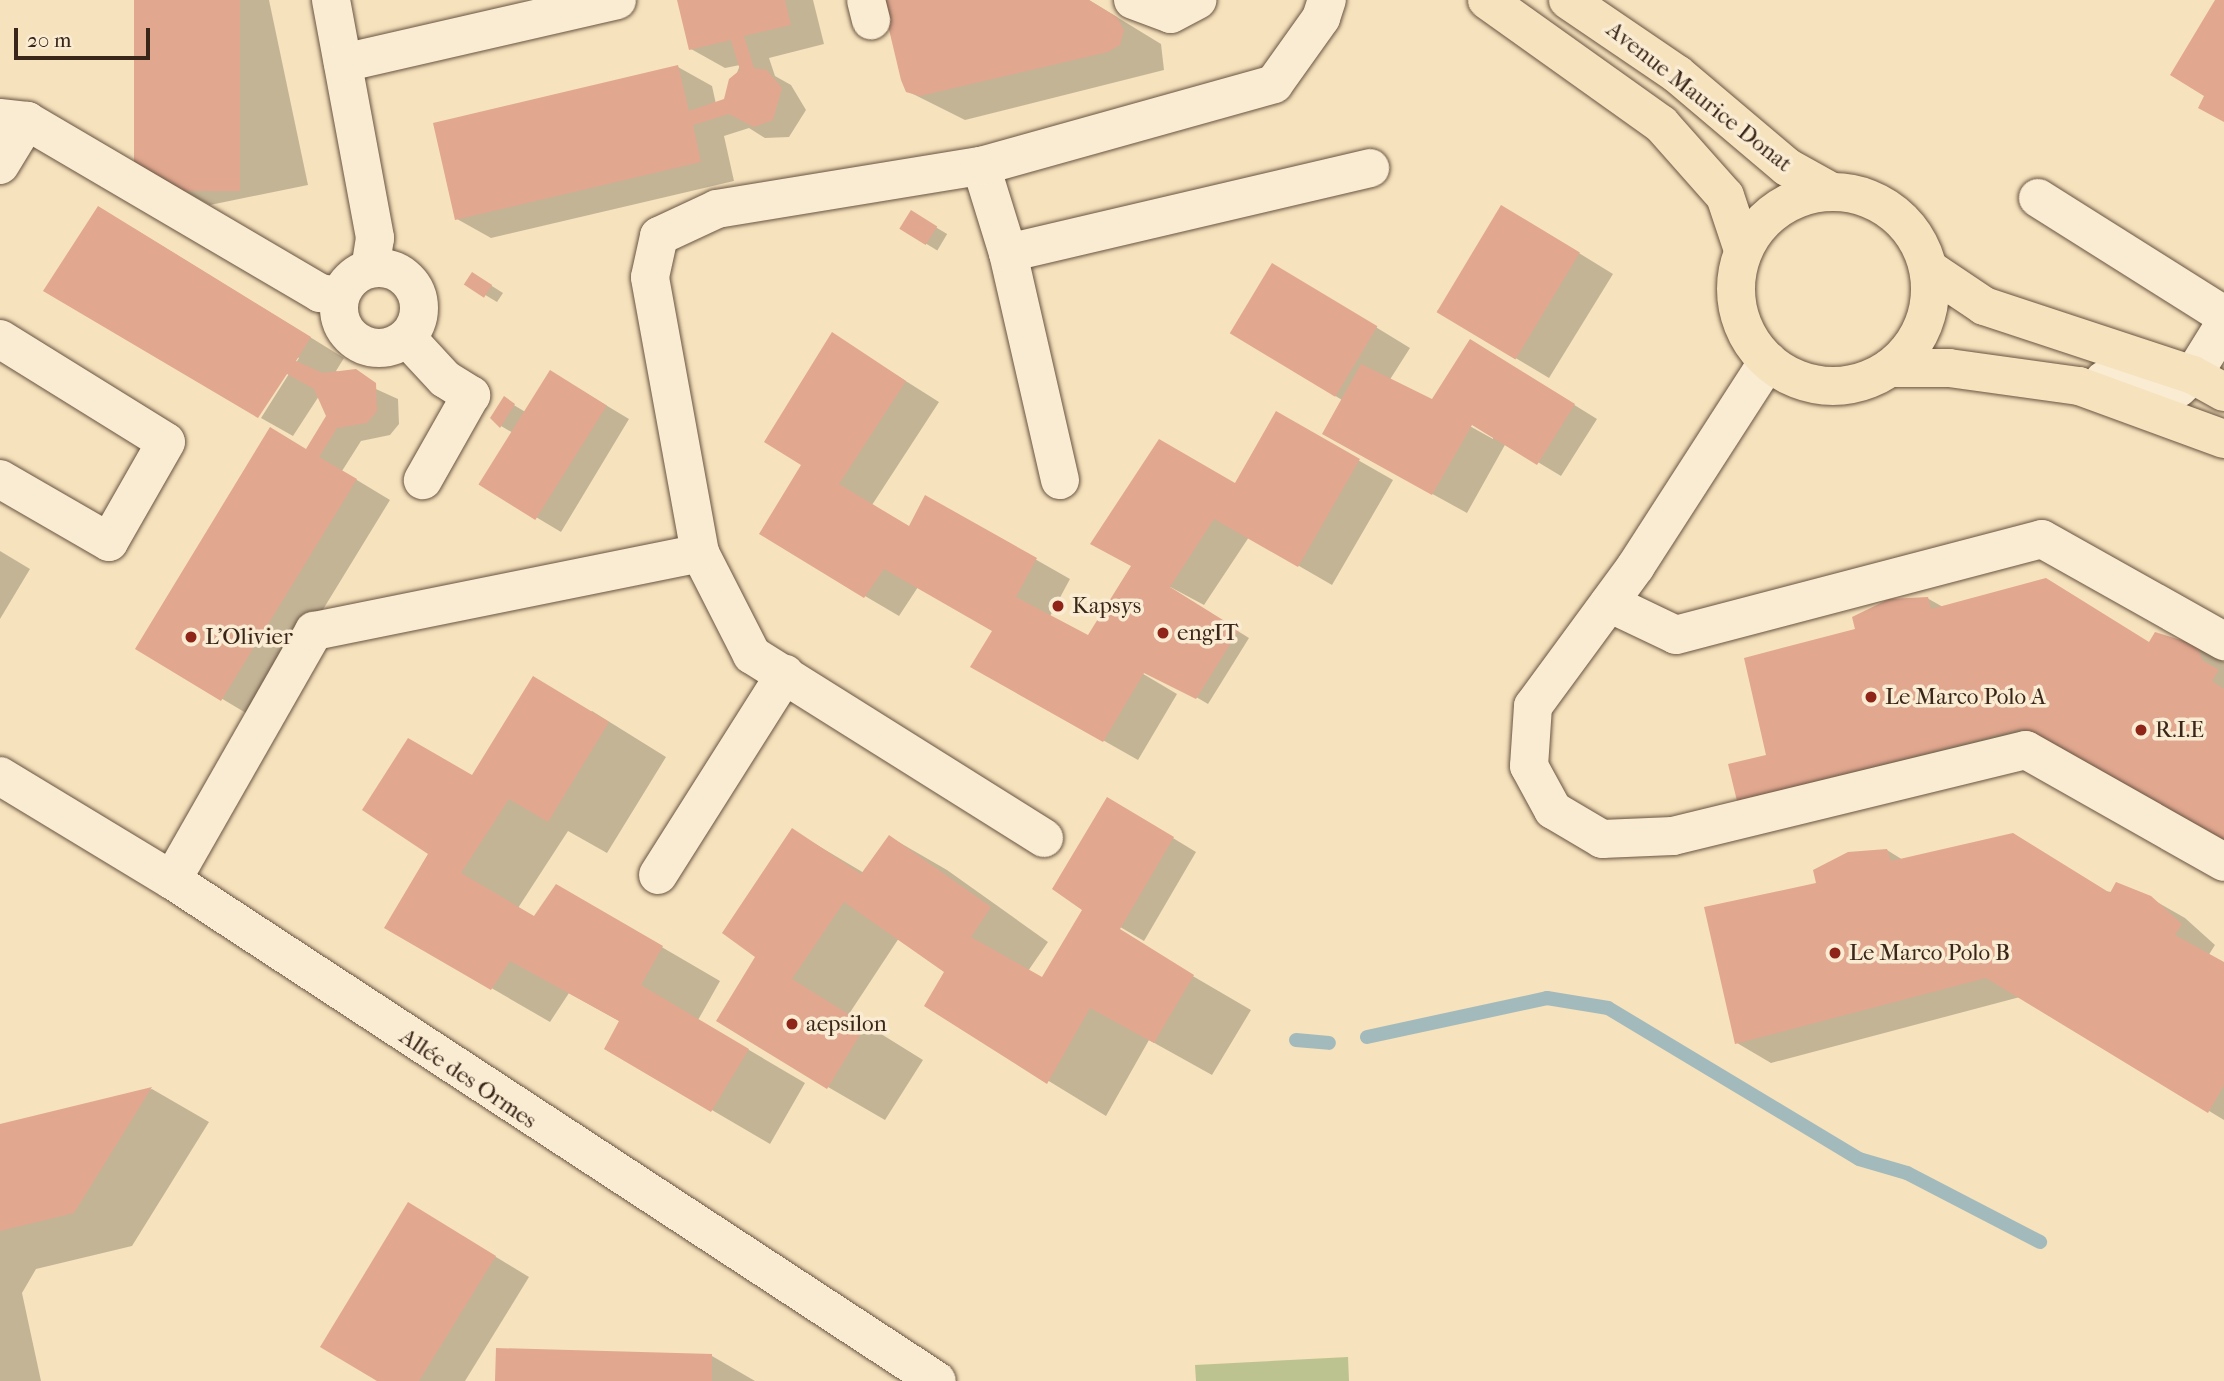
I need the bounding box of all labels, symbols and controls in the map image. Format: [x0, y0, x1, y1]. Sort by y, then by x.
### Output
scale bar [18, 14, 154, 58]
street label: Avenue Maurice Donat [1601, 16, 1797, 178]
text: 20 m [27, 28, 71, 52]
place label: Kapsys [1072, 592, 1141, 620]
marker: Kapsys [1050, 598, 1066, 614]
place label: engIT [1177, 619, 1238, 647]
place label: L'Olivier [205, 623, 293, 651]
marker: engIT [1155, 625, 1171, 641]
marker: L'Olivier [183, 629, 199, 645]
place label: Le Marco Polo A [1885, 683, 2046, 711]
marker: Le Marco Polo A [1863, 689, 1879, 705]
place label: R.I.E [2155, 716, 2204, 744]
marker: R.I.E [2133, 722, 2149, 738]
place label: Le Marco Polo B [1849, 939, 2010, 967]
marker: Le Marco Polo B [1827, 945, 1843, 961]
place label: aepsilon [806, 1010, 887, 1038]
marker: aepsilon [784, 1016, 800, 1032]
street label: Allée des Ormes [394, 1023, 542, 1135]

